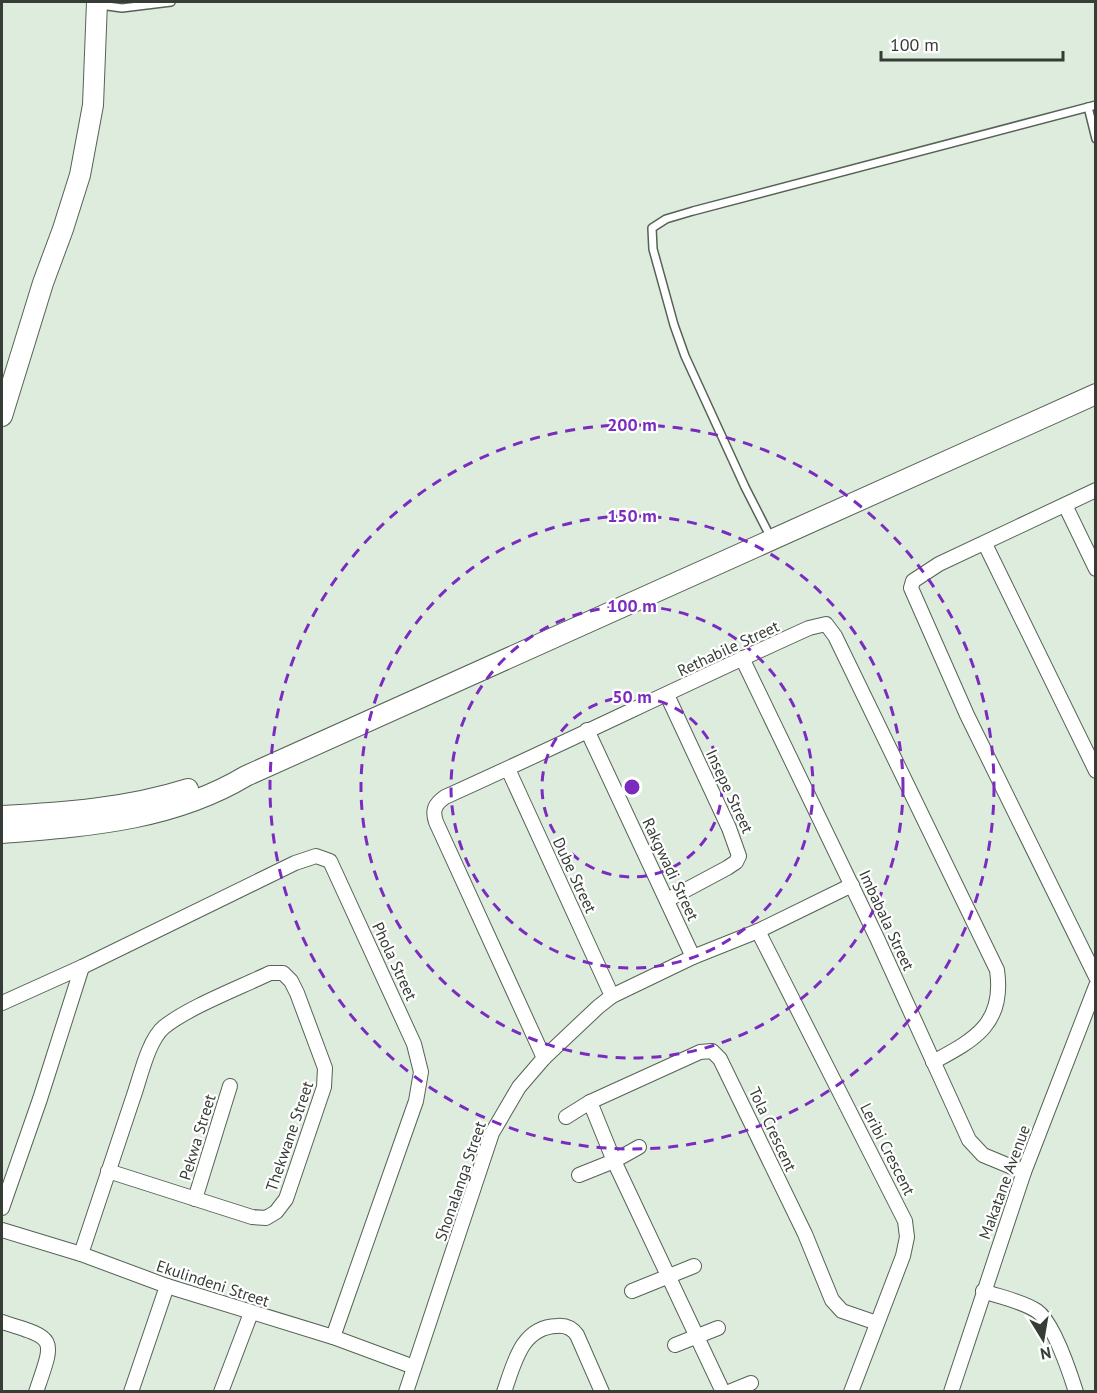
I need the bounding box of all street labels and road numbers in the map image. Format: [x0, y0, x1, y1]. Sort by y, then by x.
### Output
street label: Rethabile Street [674, 615, 783, 680]
street label: Insepe Street [702, 746, 758, 837]
street label: Rakgwadi Street [638, 814, 704, 924]
street label: Dube Street [549, 834, 601, 916]
street label: Imbabala Street [855, 867, 919, 974]
street label: Phola Street [368, 919, 422, 1004]
street label: Thekwane Street [261, 1078, 317, 1194]
street label: Tola Crescent [745, 1084, 801, 1175]
street label: Pekwa Street [174, 1091, 220, 1182]
street label: Leribi Crescent [856, 1100, 920, 1199]
street label: Shonalanga Street [430, 1118, 490, 1244]
street label: Makatane Avenue [974, 1122, 1034, 1242]
street label: Ekulindeni Street [154, 1255, 273, 1311]

